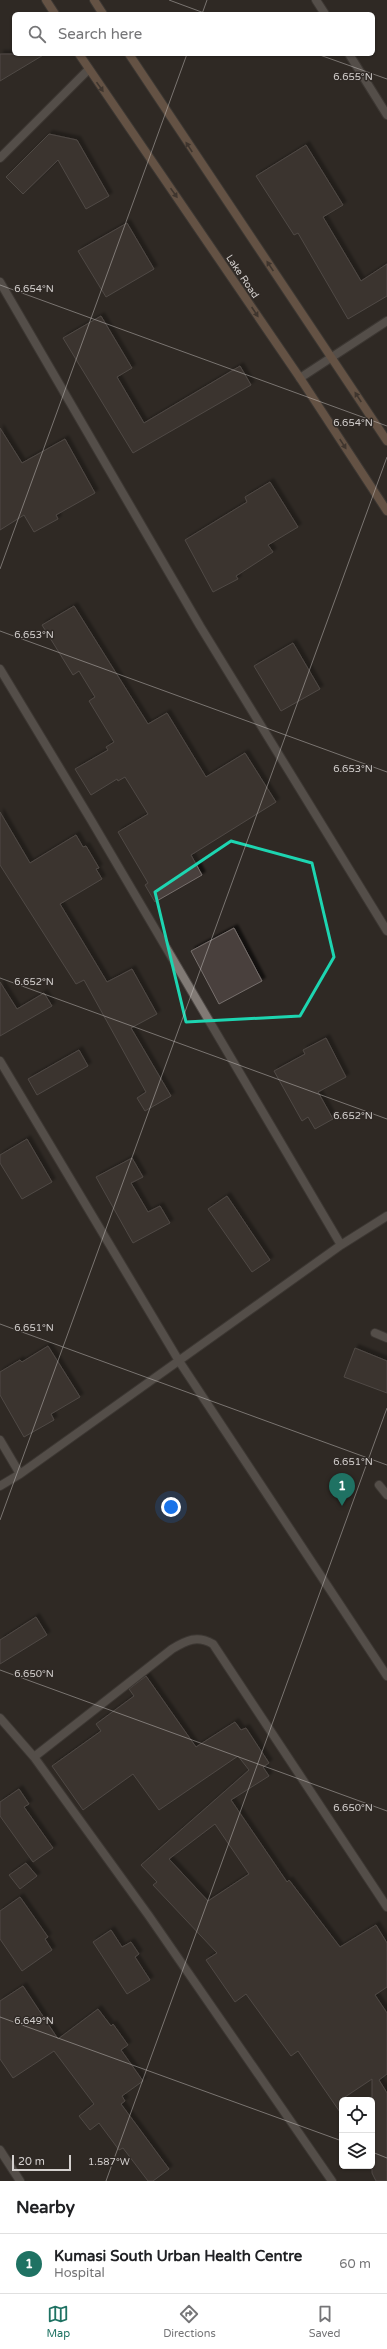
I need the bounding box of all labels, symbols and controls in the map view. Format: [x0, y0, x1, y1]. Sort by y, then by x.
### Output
search box [12, 12, 375, 56]
icon: search [26, 23, 48, 45]
text: Search here [58, 25, 142, 43]
text: 6.655°N [333, 71, 373, 83]
one-way arrow [96, 81, 104, 92]
one-way arrow [185, 141, 193, 152]
one-way arrow [170, 188, 178, 199]
street label: Lake Road [223, 252, 261, 301]
one-way arrow [266, 260, 273, 272]
text: 6.654°N [14, 283, 54, 295]
one-way arrow [251, 307, 259, 318]
one-way arrow [354, 392, 362, 402]
text: 6.654°N [333, 417, 373, 429]
one-way arrow [339, 439, 347, 449]
text: 6.653°N [14, 629, 54, 641]
text: 6.653°N [333, 763, 373, 775]
text: 6.652°N [14, 976, 54, 988]
text: 6.652°N [333, 1110, 373, 1122]
text: 6.651°N [14, 1322, 54, 1334]
text: 6.651°N [333, 1456, 373, 1468]
pin: 1 [329, 1473, 355, 1506]
your location [161, 1497, 181, 1517]
text: 6.650°N [14, 1668, 54, 1680]
text: 6.650°N [333, 1802, 373, 1814]
text: 6.649°N [14, 2015, 54, 2027]
map controls [339, 2097, 375, 2169]
button: locate [339, 2097, 375, 2133]
button: layers [339, 2133, 375, 2169]
scale bar [12, 2153, 71, 2172]
text: 20 m [18, 2155, 45, 2168]
text: 1.587°W [88, 2156, 130, 2168]
text: Nearby [16, 2197, 75, 2218]
text: Kumasi South Urban Health Centre [54, 2247, 302, 2265]
text: 1 [25, 2256, 33, 2272]
text: 60 m [339, 2256, 371, 2272]
text: Hospital [54, 2265, 105, 2281]
tab: Map [46, 2303, 70, 2340]
tab: Directions [163, 2303, 216, 2340]
tab: Saved [309, 2303, 341, 2340]

